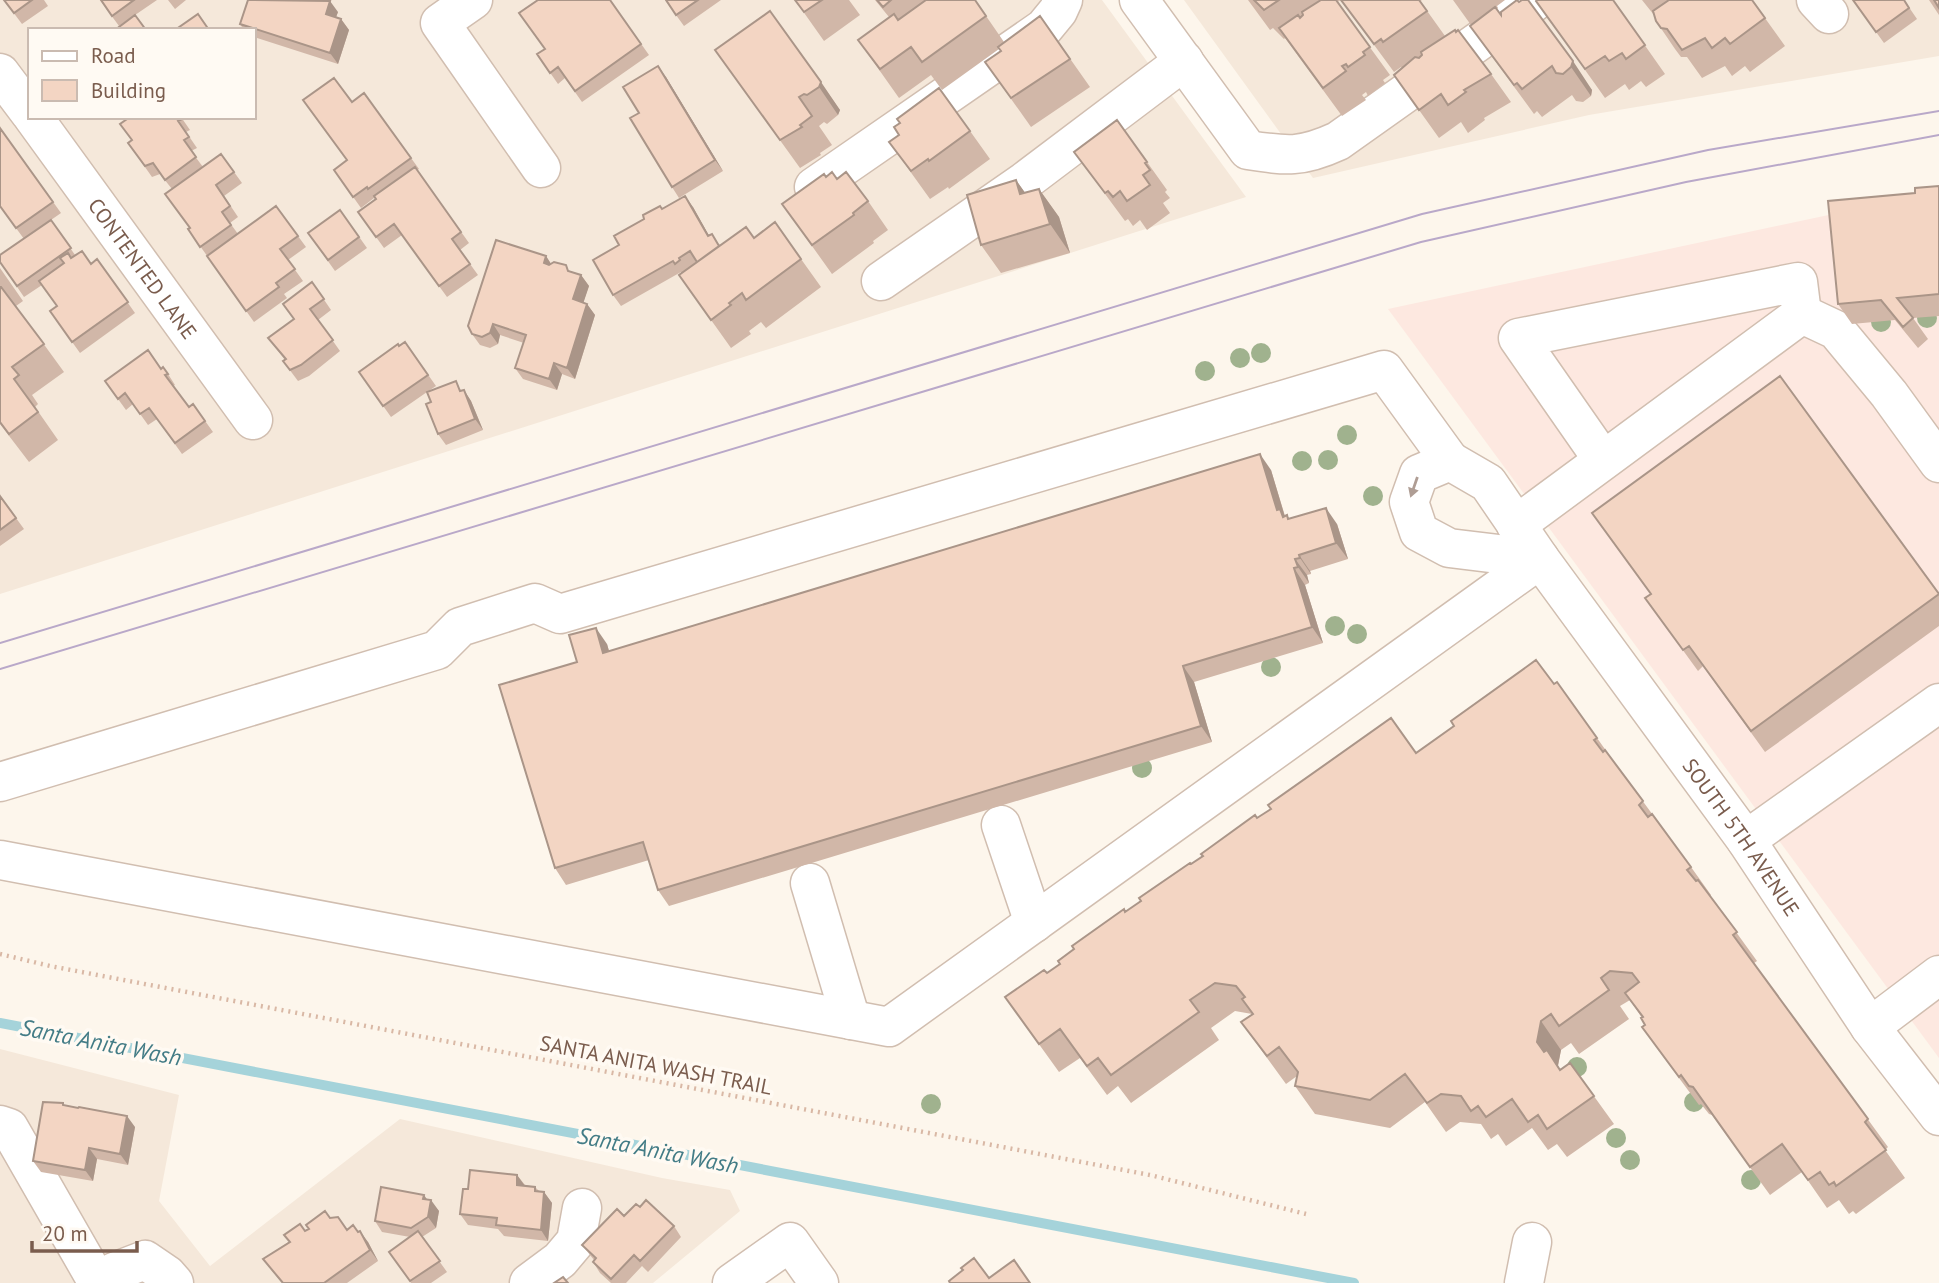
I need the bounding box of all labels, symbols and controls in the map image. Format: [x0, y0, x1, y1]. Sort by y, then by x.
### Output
legend [28, 28, 256, 119]
text: Road [91, 42, 135, 69]
text: Building [91, 77, 166, 104]
street label: CONTENTED LANE [83, 192, 203, 344]
one-way arrow [1408, 477, 1419, 498]
street label: SOUTH 5TH AVENUE [1677, 753, 1806, 921]
water label: Santa Anita Wash [18, 1012, 184, 1072]
street label: SANTA ANITA WASH TRAIL [538, 1029, 774, 1101]
water label: Santa Anita Wash [575, 1120, 741, 1180]
scale bar [32, 1210, 136, 1254]
text: 20 m [42, 1220, 88, 1247]

